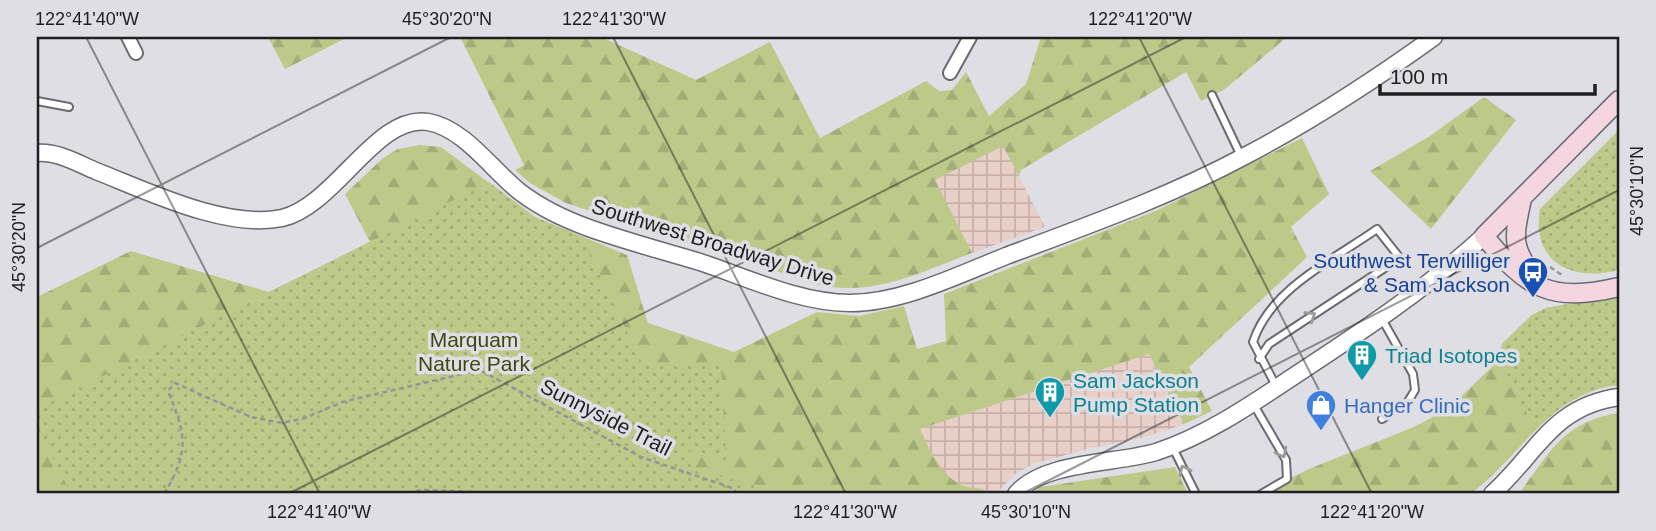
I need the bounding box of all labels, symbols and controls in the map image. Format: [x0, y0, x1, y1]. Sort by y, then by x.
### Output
text: 122°41'40"W [35, 9, 139, 29]
text: 45°30'20"N [402, 9, 492, 29]
text: 122°41'30"W [562, 9, 666, 29]
text: 122°41'20"W [1088, 9, 1192, 29]
scale bar [1380, 52, 1595, 96]
text: 100 m [1390, 65, 1448, 88]
text: 45°30'10"N [1627, 146, 1647, 236]
street label: Southwest Broadway Drive [589, 194, 837, 290]
text: 45°30'20"N [9, 202, 29, 292]
place label: Southwest Terwilliger & Sam Jackson [1313, 249, 1510, 296]
bus stop icon: Southwest Terwilliger & Sam Jackson [1516, 255, 1550, 299]
one-way arrow [1303, 311, 1316, 324]
park label: Marquam Nature Park [418, 328, 531, 375]
building icon: Triad Isotopes [1345, 338, 1379, 382]
place label: Triad Isotopes [1385, 344, 1517, 367]
place label: Sam Jackson Pump Station [1073, 369, 1199, 416]
street label: Sunnyside Trail [537, 374, 675, 460]
building icon: Sam Jackson Pump Station [1033, 375, 1067, 419]
shop icon: Hanger Clinic [1304, 388, 1338, 432]
place label: Hanger Clinic [1344, 394, 1470, 417]
one-way arrow [1273, 446, 1287, 458]
one-way arrow [1178, 465, 1192, 477]
text: 122°41'40"W [267, 502, 371, 522]
text: 122°41'30"W [793, 502, 897, 522]
text: 45°30'10"N [981, 502, 1071, 522]
text: 122°41'20"W [1320, 502, 1424, 522]

